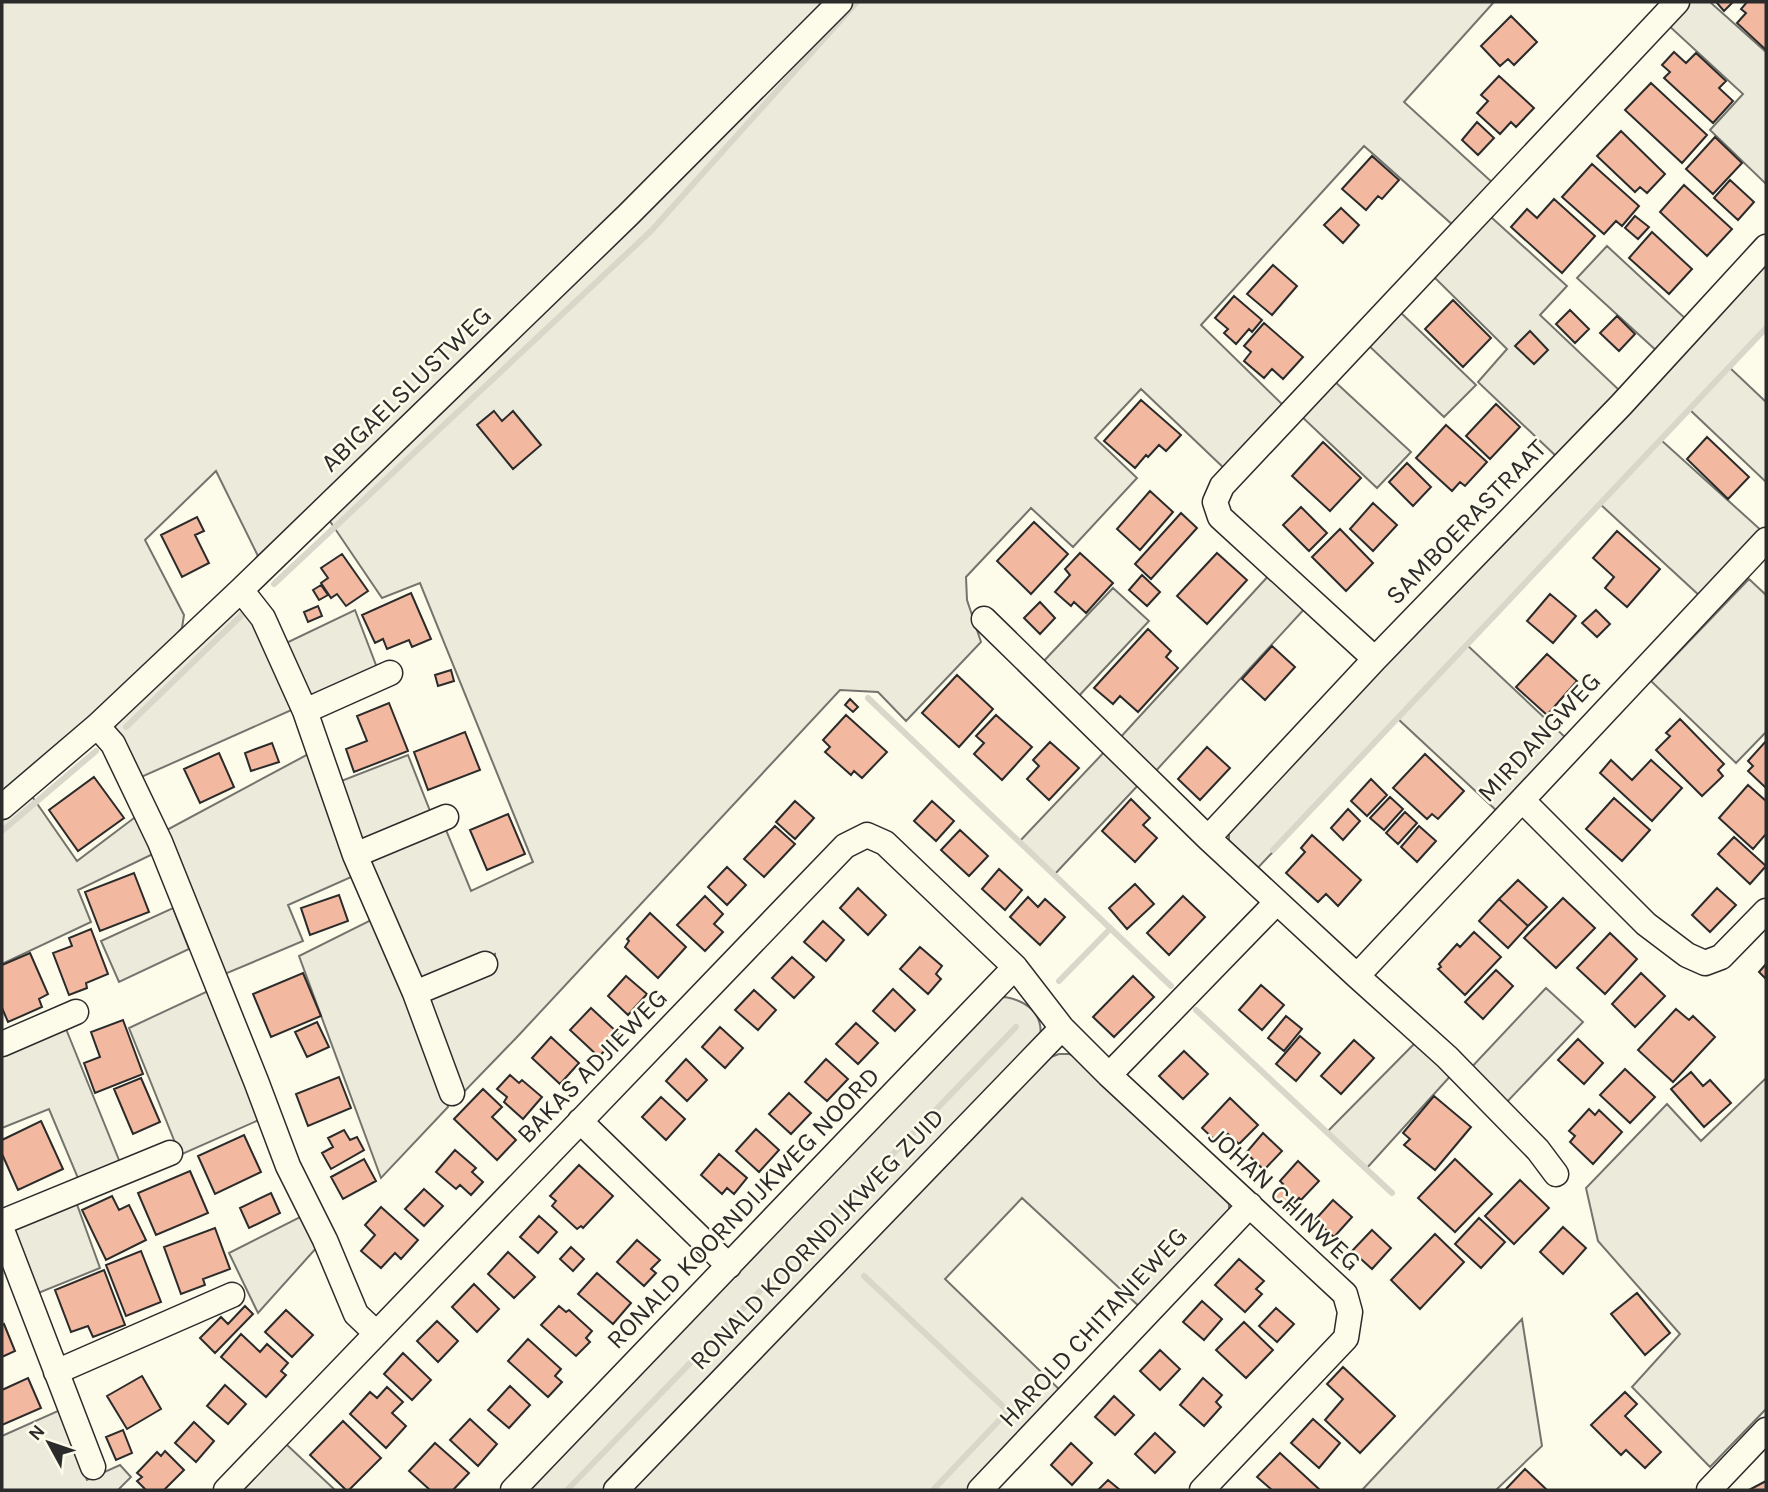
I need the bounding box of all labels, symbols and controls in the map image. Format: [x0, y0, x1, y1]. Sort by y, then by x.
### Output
street label: ABIGAELSLUSTWEG [314, 300, 498, 478]
street label: SAMBOERASTRAAT [1379, 433, 1553, 611]
street label: MIRDANGWEG [1471, 666, 1607, 808]
street label: BAKAS ADJIEWEG [510, 982, 674, 1150]
street label: RONALD KOORNDIJKWEG NOORD [600, 1061, 886, 1355]
street label: RONALD KOORNDIJKWEG ZUID [683, 1102, 951, 1376]
street label: JOHAN CHINWEG [1203, 1121, 1367, 1277]
street label: HAROLD CHITANIEWEG [992, 1221, 1194, 1433]
north arrow [14, 1408, 84, 1478]
text: N [24, 1420, 50, 1445]

